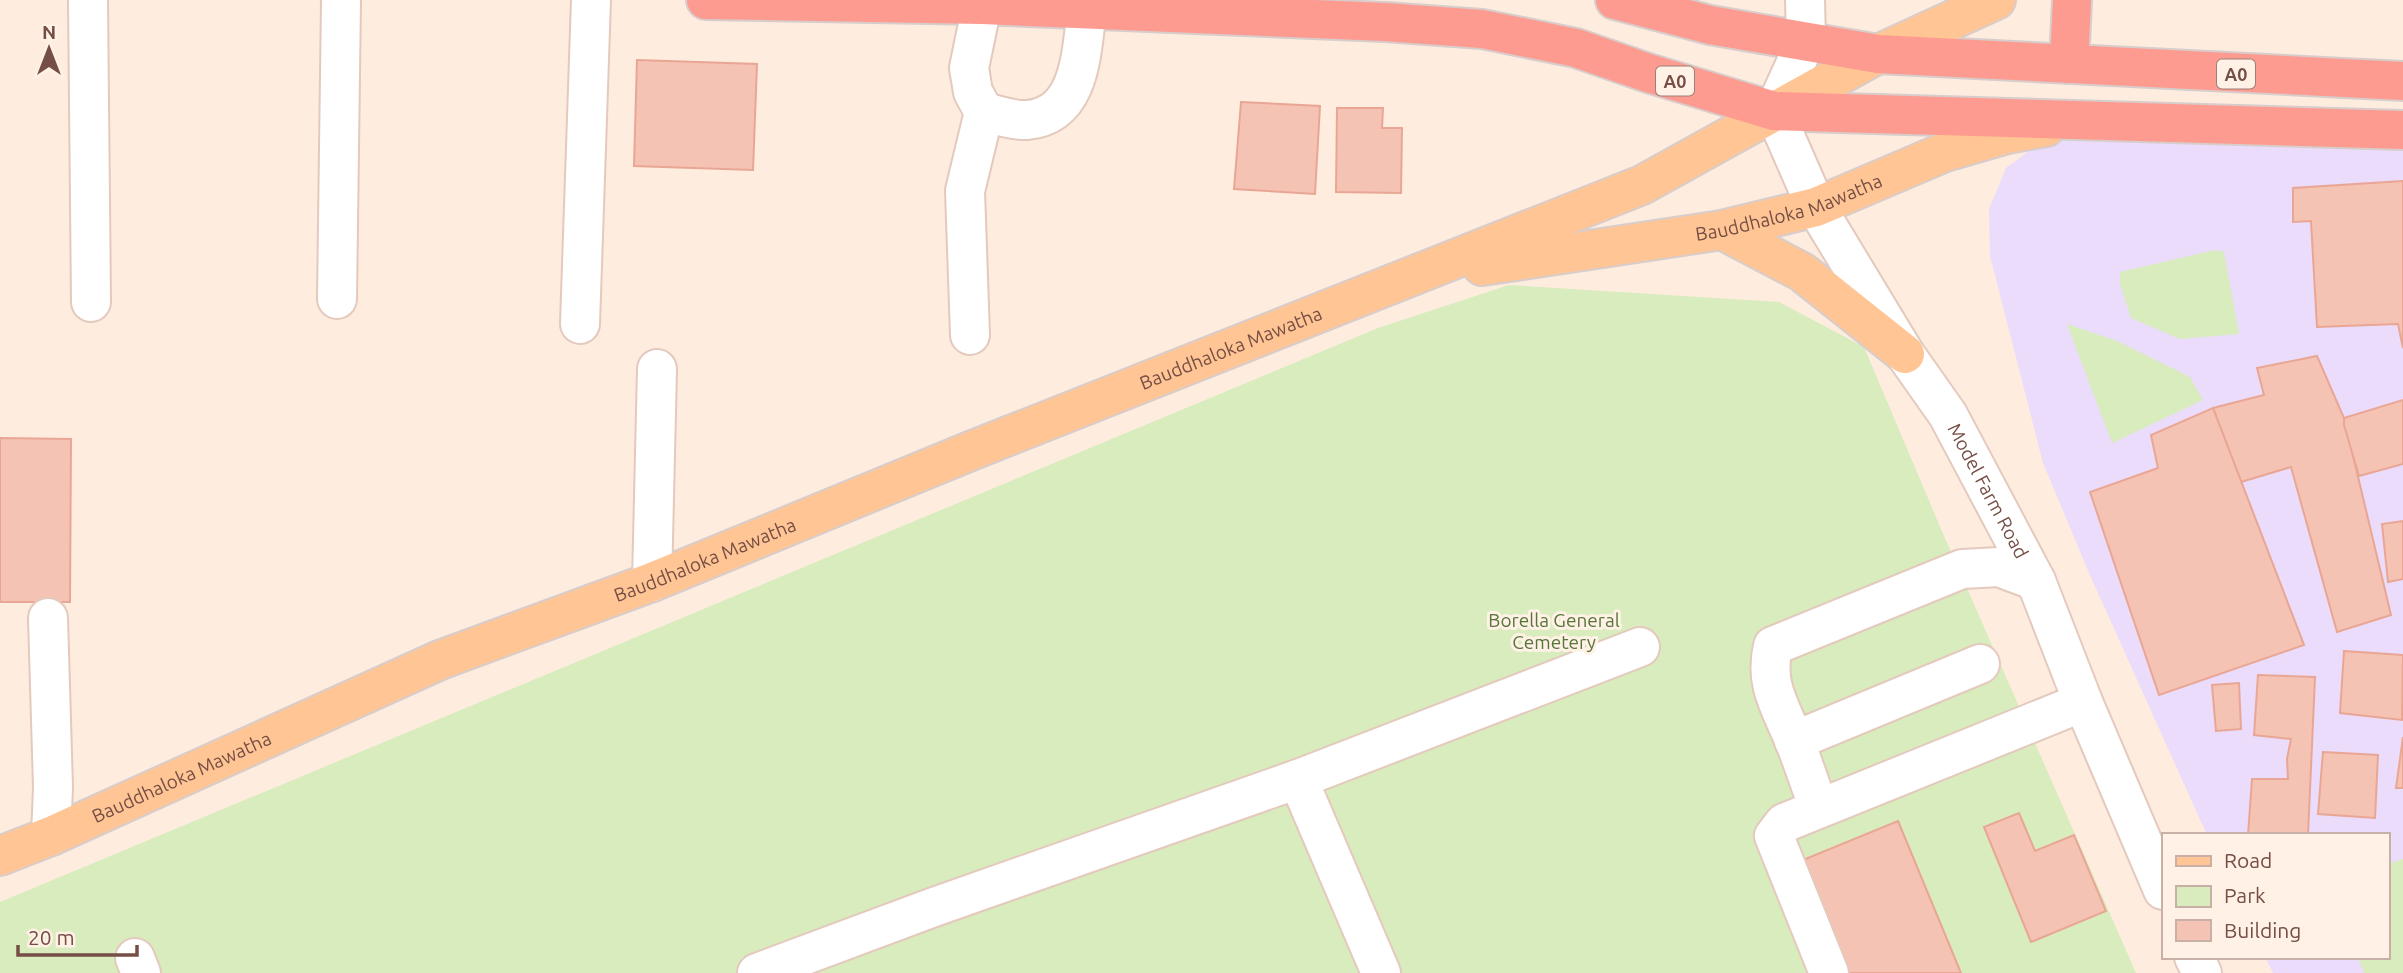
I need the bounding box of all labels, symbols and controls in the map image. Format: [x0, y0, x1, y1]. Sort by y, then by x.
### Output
north arrow [14, 14, 84, 84]
text: N [42, 21, 56, 43]
road number: A0 [2217, 60, 2255, 88]
road number: A0 [1656, 66, 1694, 96]
street label: Bauddhaloka Mawatha [1694, 169, 1885, 245]
street label: Bauddhaloka Mawatha [1136, 302, 1325, 394]
street label: Model Farm Road [1943, 420, 2033, 562]
street label: Bauddhaloka Mawatha [611, 513, 799, 606]
park label: Borella General Cemetery [1488, 609, 1620, 653]
street label: Bauddhaloka Mawatha [88, 727, 275, 827]
legend [2162, 833, 2389, 959]
text: Road [2224, 848, 2272, 872]
text: Park [2224, 883, 2266, 907]
scale bar [18, 914, 136, 958]
text: Building [2224, 918, 2301, 942]
text: 20 m [28, 925, 75, 949]

